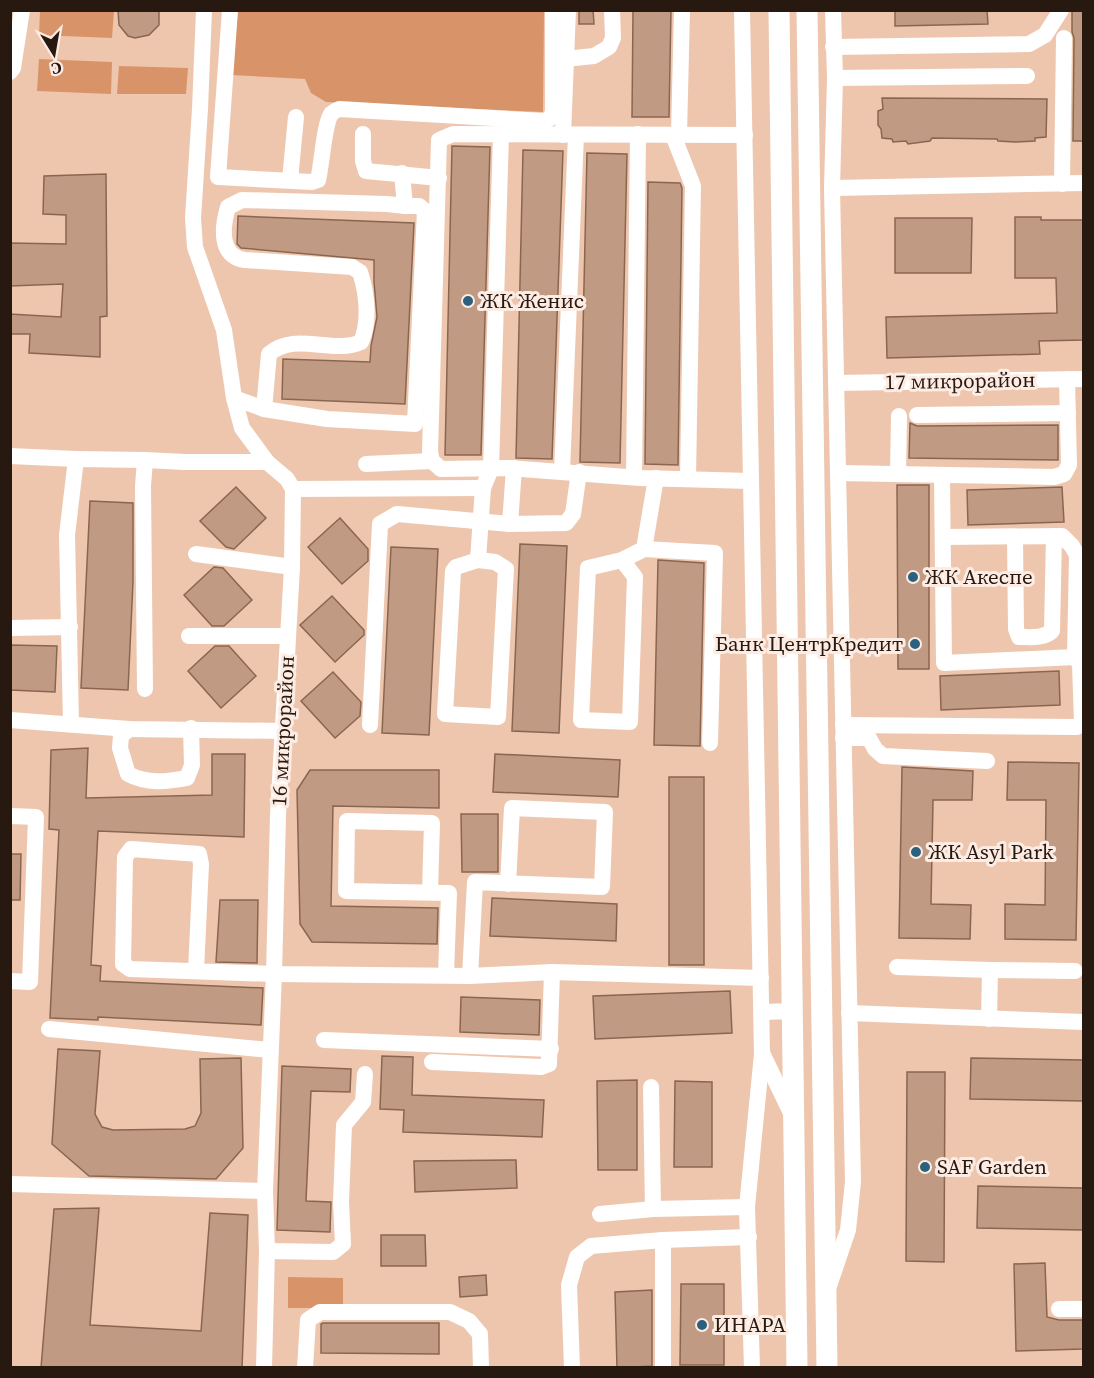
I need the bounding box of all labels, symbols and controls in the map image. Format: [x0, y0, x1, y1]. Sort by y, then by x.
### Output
north arrow [24, 24, 84, 84]
text: С [50, 57, 64, 80]
place label: ЖК Женис [480, 286, 584, 315]
marker: ЖК Женис [461, 294, 475, 308]
street label: 17 микрорайон [884, 365, 1036, 396]
place label: ЖК Акеспе [925, 562, 1033, 591]
marker: ЖК Акеспе [906, 570, 920, 584]
place label: Банк ЦентрКредит [715, 629, 903, 658]
marker: Банк ЦентрКредит [908, 637, 922, 651]
street label: 16 микрорайон [264, 655, 301, 807]
place label: ЖК Asyl Park [928, 837, 1054, 866]
marker: ЖК Asyl Park [909, 845, 923, 859]
place label: SAF Garden [937, 1152, 1047, 1181]
marker: SAF Garden [918, 1160, 932, 1174]
place label: ИНАРА [714, 1310, 786, 1339]
marker: ИНАРА [695, 1318, 709, 1332]

